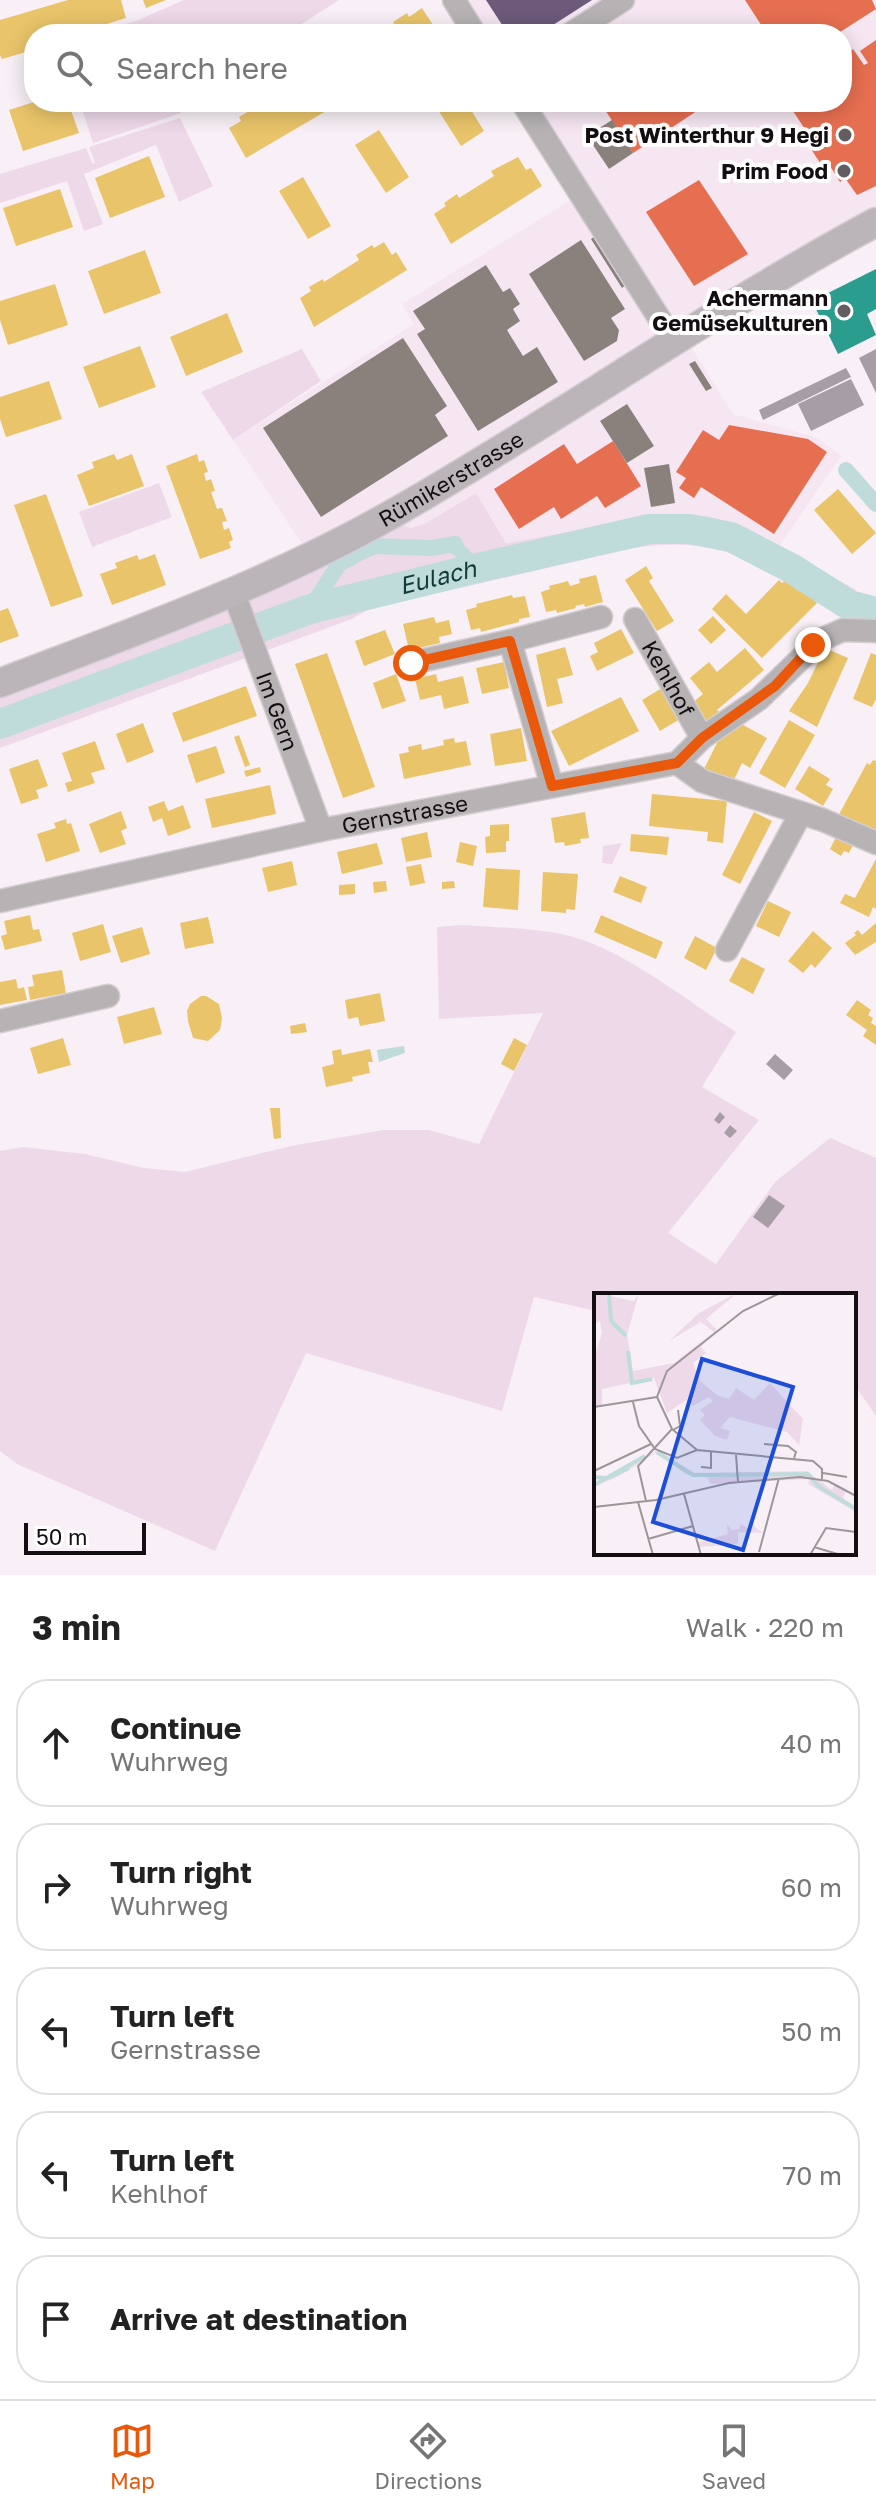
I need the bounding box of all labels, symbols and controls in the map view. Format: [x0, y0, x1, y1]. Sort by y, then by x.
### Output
search box [24, 24, 852, 112]
icon: search [52, 46, 96, 90]
text: Search here [116, 50, 288, 86]
place label: Post Winterthur 9 Hegi [585, 121, 829, 148]
marker: Post Winterthur 9 Hegi [836, 126, 854, 144]
place label: Prim Food [721, 157, 828, 184]
marker: Prim Food [835, 162, 853, 180]
place label: Achermann Gemüsekulturen [652, 284, 828, 336]
marker: Achermann Gemüsekulturen [835, 302, 853, 320]
street label: Rümikerstrasse [374, 425, 528, 532]
water label: Eulach [396, 553, 480, 600]
route end [795, 627, 831, 663]
street label: Kehlhof [637, 635, 701, 721]
route start [393, 645, 429, 681]
street label: Im Gern [251, 668, 305, 754]
street label: Gernstrasse [339, 789, 470, 839]
inset map [594, 1293, 856, 1555]
scale bar [24, 1519, 146, 1555]
text: 50 m [36, 1523, 87, 1550]
text: 3 min [32, 1607, 121, 1647]
text: Walk · 220 m [686, 1612, 844, 1643]
text: Continue [110, 1710, 241, 1746]
icon: ahead [34, 1721, 78, 1765]
text: 40 m [781, 1728, 842, 1759]
text: Wuhrweg [110, 1746, 229, 1777]
text: Turn right [110, 1854, 252, 1890]
icon: right [34, 1865, 78, 1909]
text: 60 m [781, 1872, 842, 1903]
text: Wuhrweg [110, 1890, 229, 1921]
text: Turn left [110, 1998, 235, 2034]
icon: left [34, 2009, 78, 2053]
text: 50 m [781, 2016, 842, 2047]
text: Gernstrasse [110, 2034, 261, 2065]
text: Turn left [110, 2142, 235, 2178]
icon: left [34, 2153, 78, 2197]
text: 70 m [783, 2160, 842, 2191]
text: Kehlhof [110, 2178, 208, 2209]
icon: arrive [34, 2297, 78, 2341]
text: Arrive at destination [110, 2301, 407, 2337]
tab: Map [110, 2419, 155, 2494]
tab: Directions [375, 2419, 482, 2494]
tab: Saved [702, 2419, 766, 2494]

